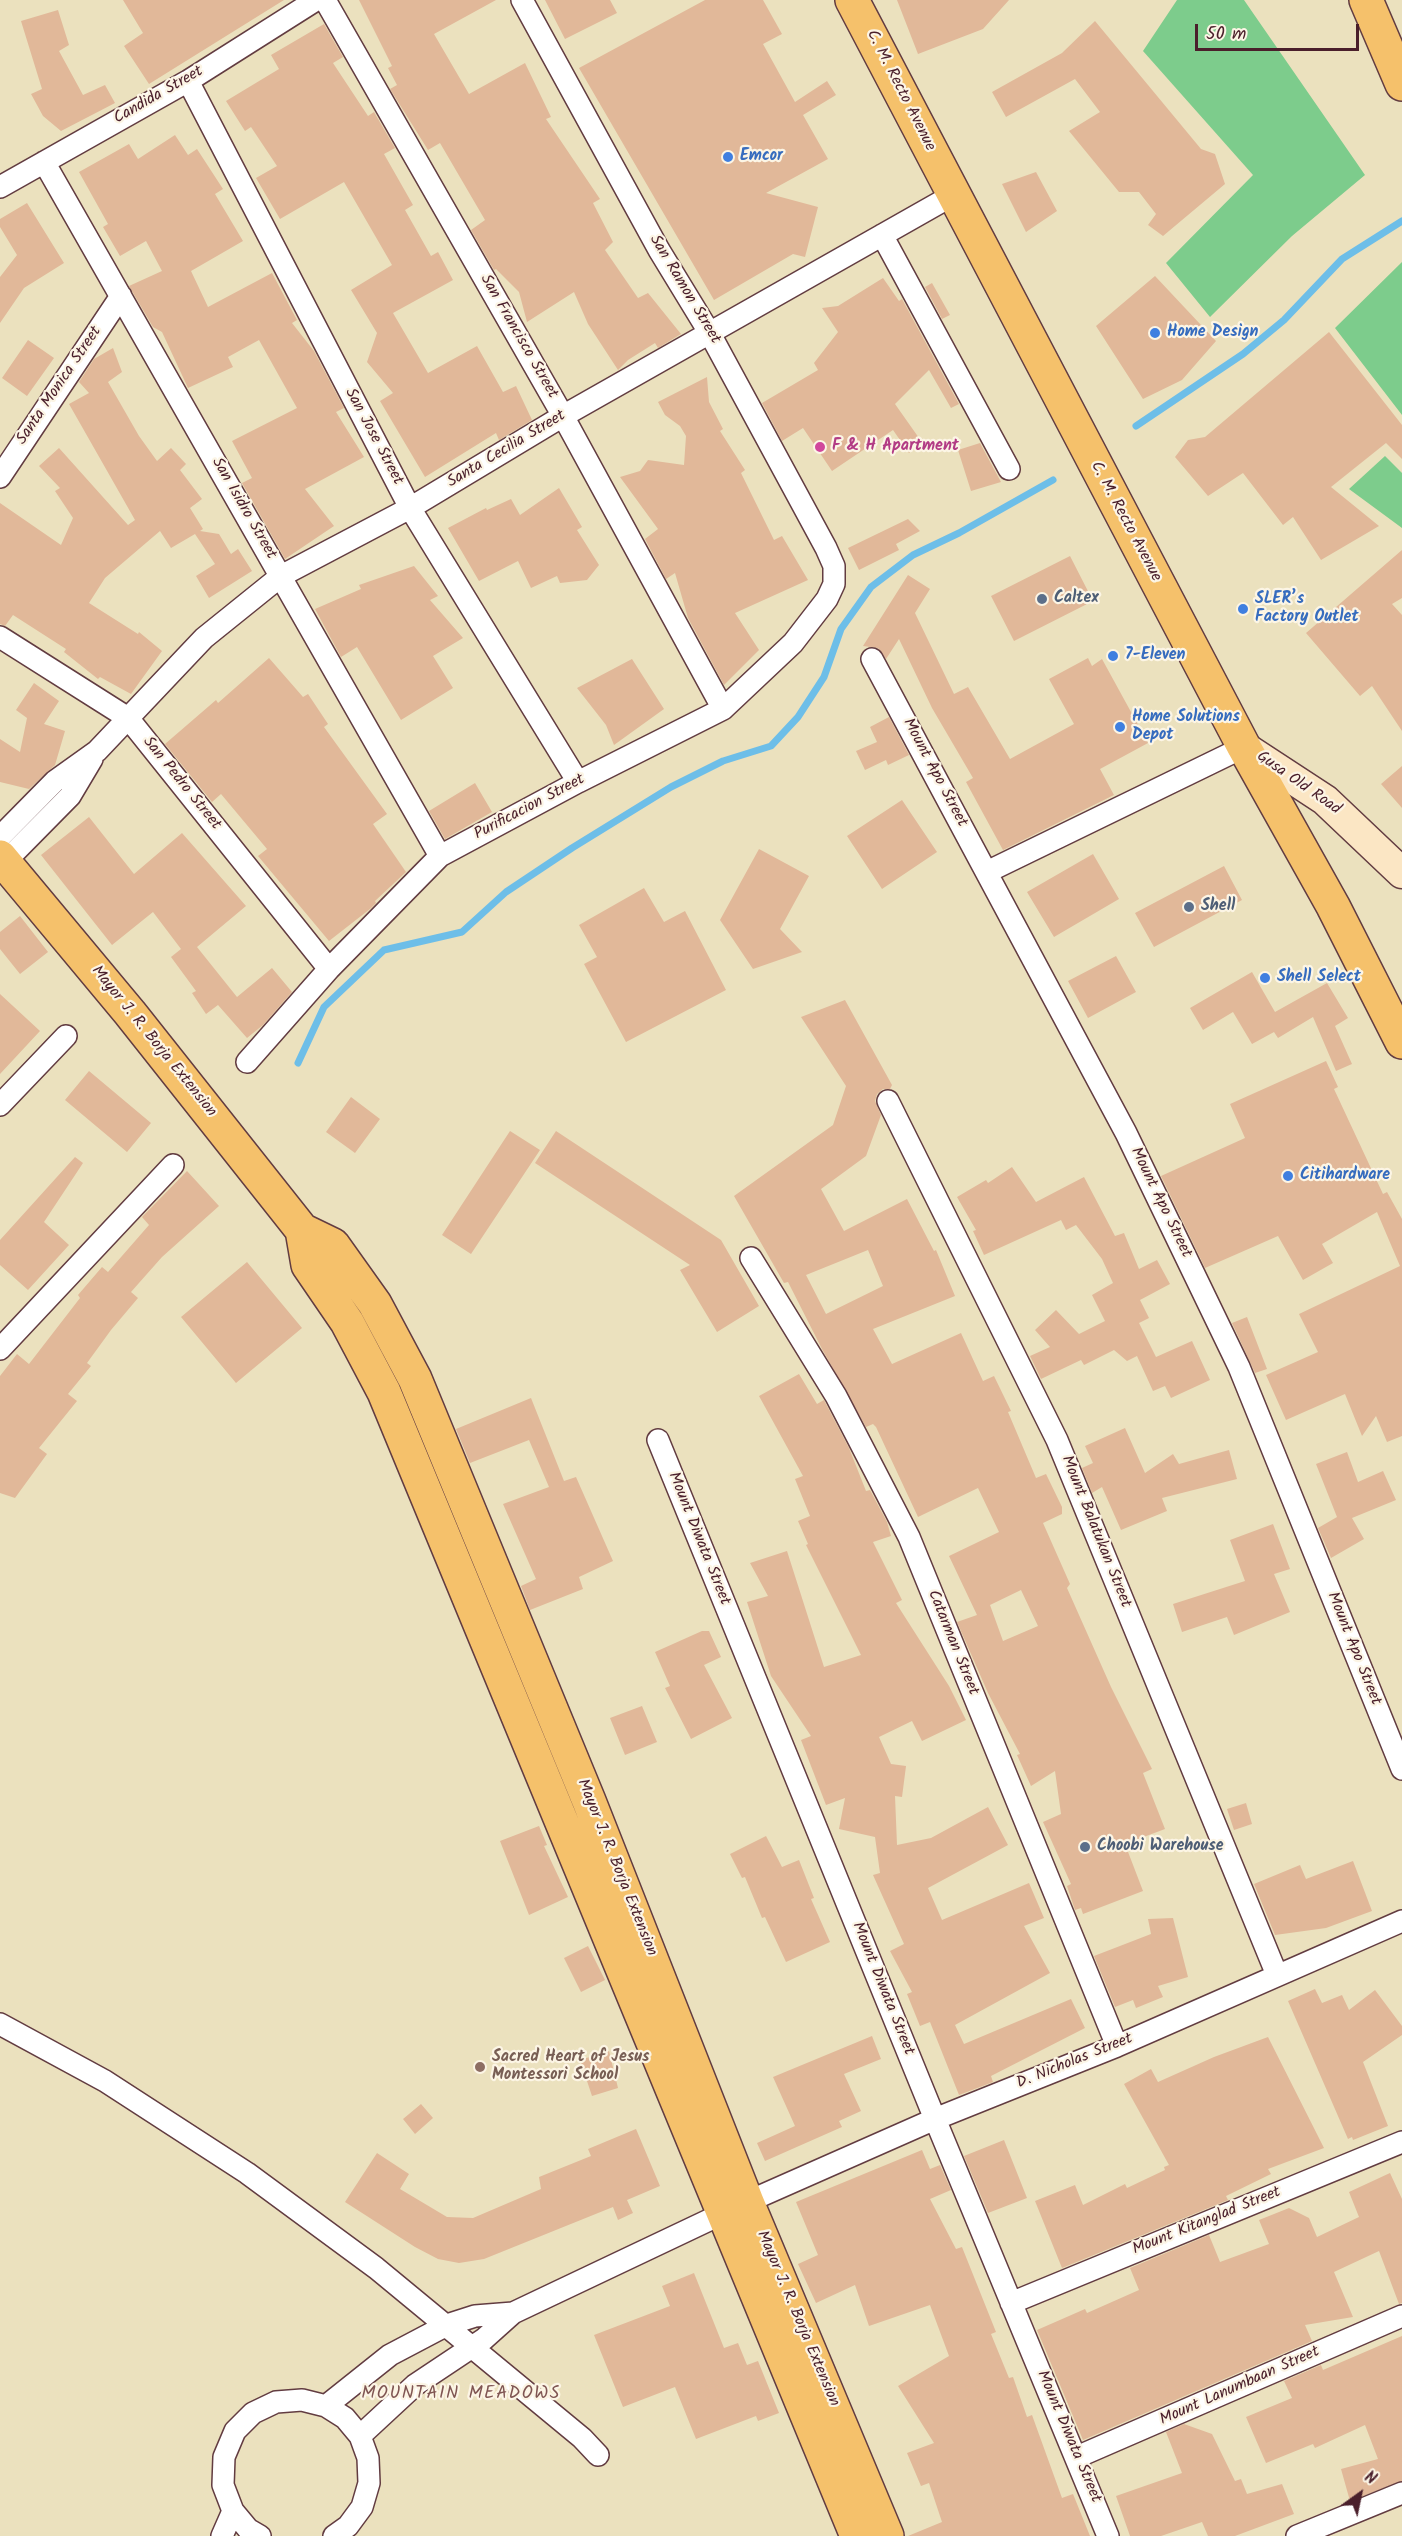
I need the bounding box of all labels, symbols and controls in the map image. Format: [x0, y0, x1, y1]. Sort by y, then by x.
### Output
scale bar [1198, 12, 1362, 50]
text: 50 m [1206, 20, 1246, 49]
street label: C. M. Recto Avenue [861, 27, 939, 155]
street label: Candida Street [111, 63, 207, 129]
place label: Emcor [740, 147, 783, 167]
marker: Emcor [721, 150, 735, 164]
street label: San Ramon Street [644, 232, 724, 348]
street label: San Francisco Street [475, 272, 561, 402]
street label: Santa Monica Street [13, 323, 107, 449]
place label: Home Design [1167, 323, 1258, 343]
marker: Home Design [1148, 326, 1162, 340]
street label: San Jose Street [339, 385, 407, 489]
street label: Santa Cecilia Street [444, 407, 570, 493]
place label: F & H Apartment [832, 437, 959, 457]
marker: F & H Apartment [813, 440, 827, 454]
street label: San Isidro Street [206, 455, 280, 563]
street label: C. M. Recto Avenue [1085, 459, 1165, 585]
place label: Caltex [1054, 589, 1099, 609]
place label: SLER’s Factory Outlet [1255, 590, 1359, 628]
marker: Caltex [1035, 592, 1049, 606]
marker: SLER’s Factory Outlet [1236, 602, 1250, 616]
place label: 7-Eleven [1125, 646, 1185, 666]
marker: 7-Eleven [1106, 649, 1120, 663]
place label: Home Solutions Depot [1132, 708, 1240, 746]
street label: Mount Apo Street [897, 715, 971, 831]
marker: Home Solutions Depot [1113, 720, 1127, 734]
street label: San Pedro Street [138, 734, 224, 834]
street label: Gusa Old Road [1252, 748, 1344, 820]
street label: Purificacion Street [472, 771, 588, 845]
place label: Shell [1201, 897, 1235, 917]
marker: Shell [1182, 900, 1196, 914]
street label: Mayor J. R. Borja Extension [86, 962, 220, 1122]
place label: Shell Select [1277, 968, 1361, 988]
marker: Shell Select [1258, 971, 1272, 985]
street label: Mount Apo Street [1125, 1145, 1195, 1261]
place label: Citihardware [1300, 1166, 1390, 1186]
marker: Citihardware [1281, 1169, 1295, 1183]
street label: Mount Balatukan Street [1056, 1453, 1134, 1611]
street label: Mount Diwata Street [663, 1470, 733, 1608]
street label: Catarman Street [922, 1588, 982, 1698]
street label: Mount Apo Street [1322, 1590, 1384, 1708]
street label: Mayor J. R. Borja Extension [572, 1777, 660, 1959]
place label: Choobi Warehouse [1097, 1837, 1224, 1857]
marker: Choobi Warehouse [1078, 1840, 1092, 1854]
street label: Mount Diwata Street [847, 1920, 917, 2058]
street label: D. Nicholas Street [1014, 2030, 1136, 2094]
place label: Sacred Heart of Jesus Montessori School [492, 2048, 649, 2086]
marker: Sacred Heart of Jesus Montessori School [473, 2060, 487, 2074]
street label: Mount Kitanglad Street [1130, 2183, 1284, 2261]
street label: Mayor J. R. Borja Extension [751, 2228, 843, 2410]
street label: Mount Lanumbaan Street [1157, 2343, 1323, 2431]
street label: Mount Diwata Street [1031, 2368, 1105, 2506]
district label: MOUNTAIN MEADOWS [361, 2384, 561, 2406]
north arrow [1330, 2464, 1390, 2524]
text: N [1359, 2465, 1381, 2492]

